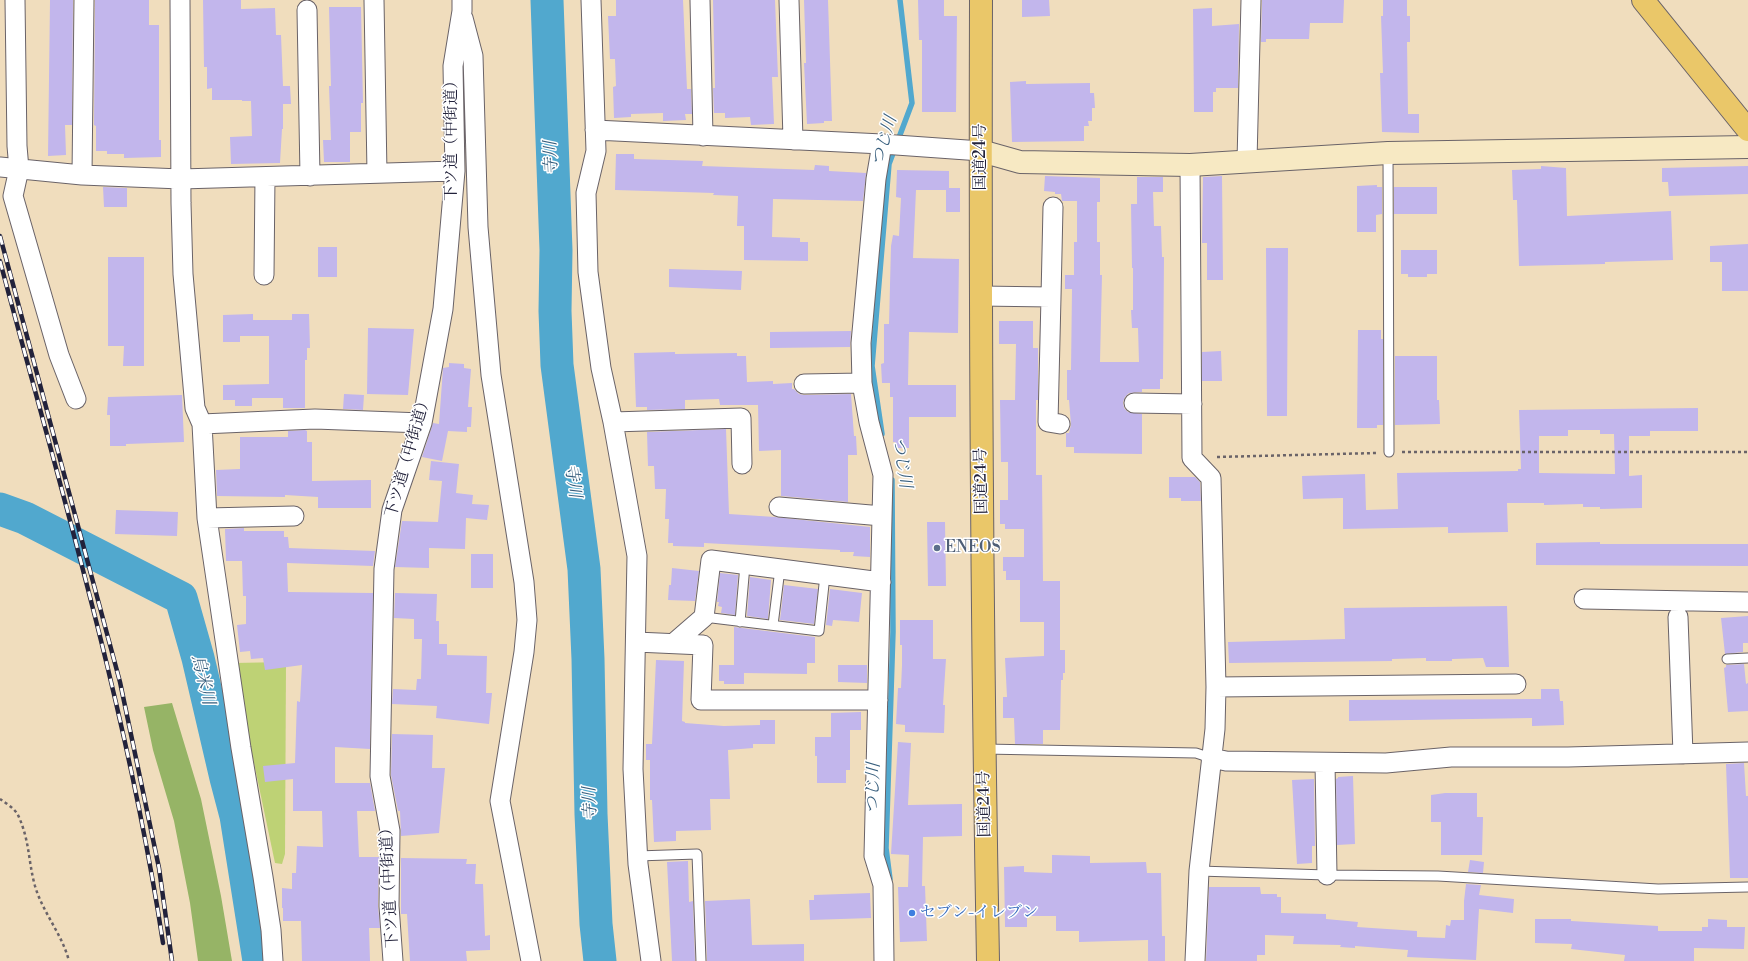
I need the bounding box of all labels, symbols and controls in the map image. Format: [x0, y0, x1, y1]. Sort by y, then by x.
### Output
street label: 下ツ道（中街道） [442, 73, 462, 201]
water label: つじ川 [868, 114, 902, 168]
street label: 国道24号 [971, 124, 991, 190]
water label: 寺川 [541, 141, 563, 175]
street label: 下ツ道（中街道） [382, 392, 436, 520]
water label: つじ川 [887, 436, 915, 490]
street label: 国道24号 [972, 447, 992, 515]
water label: 寺川 [560, 463, 584, 499]
place label: ENEOS [945, 538, 1001, 558]
marker: ENEOS [932, 543, 942, 553]
water label: 烏米川 [186, 653, 218, 707]
water label: つじ川 [863, 762, 885, 814]
street label: 国道24号 [975, 770, 995, 838]
water label: 寺川 [580, 787, 602, 821]
street label: 下ツ道（中街道） [377, 820, 403, 948]
place label: セブン-イレブン [920, 903, 1038, 923]
marker: セブン-イレブン [907, 908, 917, 918]

